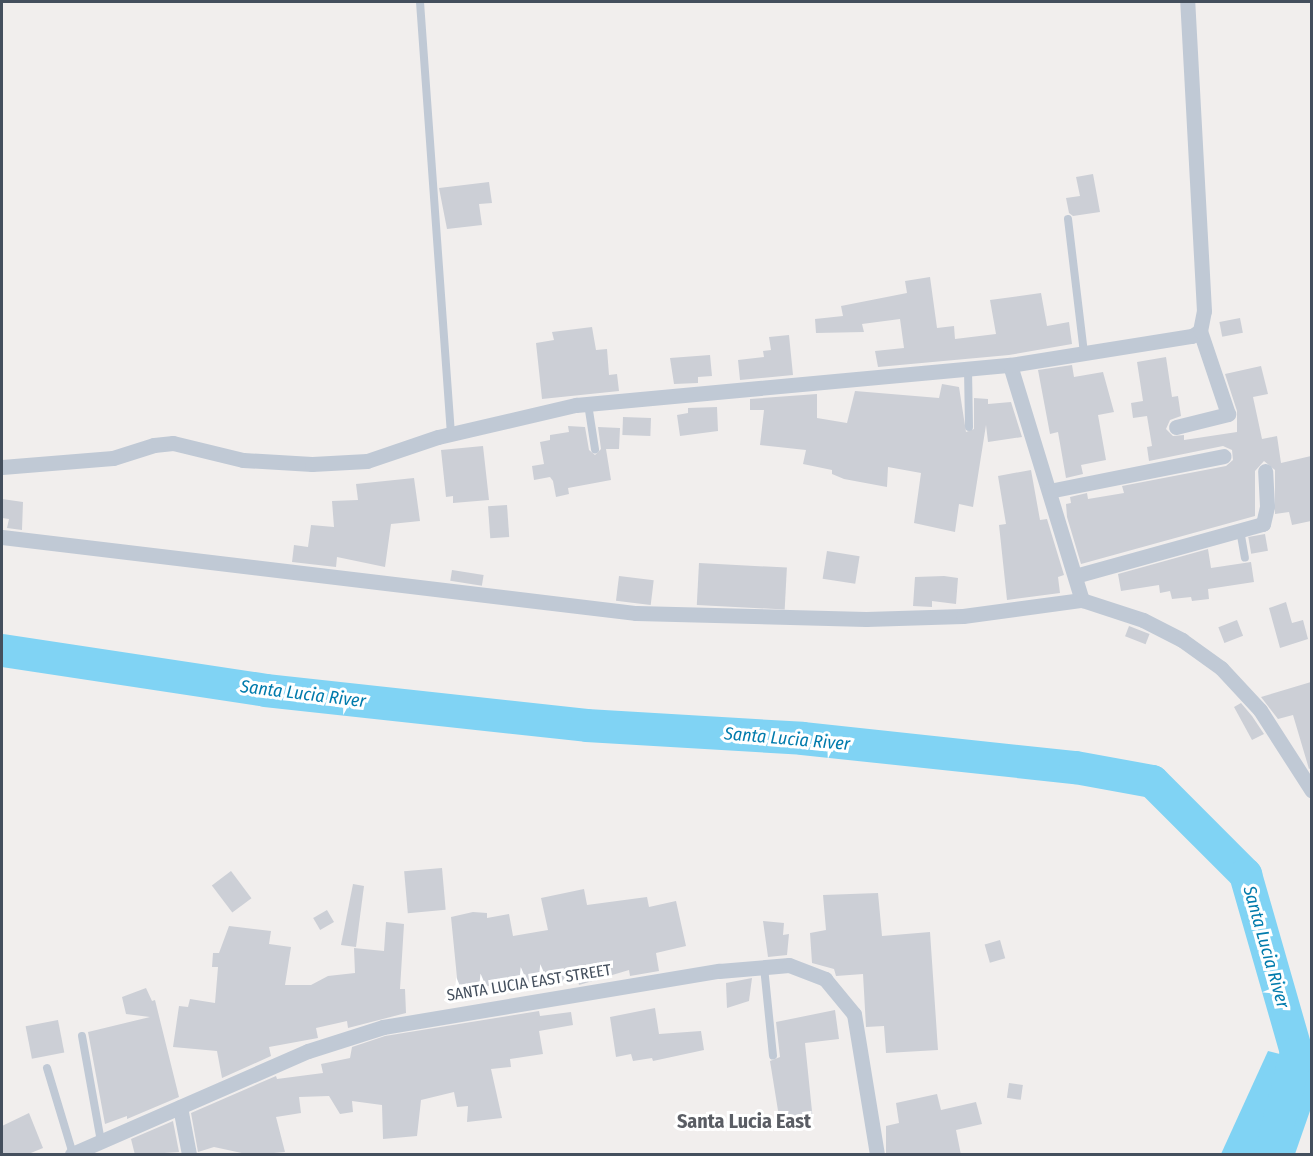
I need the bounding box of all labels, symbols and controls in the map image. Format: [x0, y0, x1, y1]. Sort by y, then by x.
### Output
water label: Santa Lucia River [239, 676, 367, 712]
water label: Santa Lucia River [723, 723, 851, 755]
water label: Santa Lucia River [1238, 883, 1294, 1011]
street label: SANTA LUCIA EAST STREET [445, 961, 613, 1005]
district label: Santa Lucia East [677, 1109, 811, 1133]

